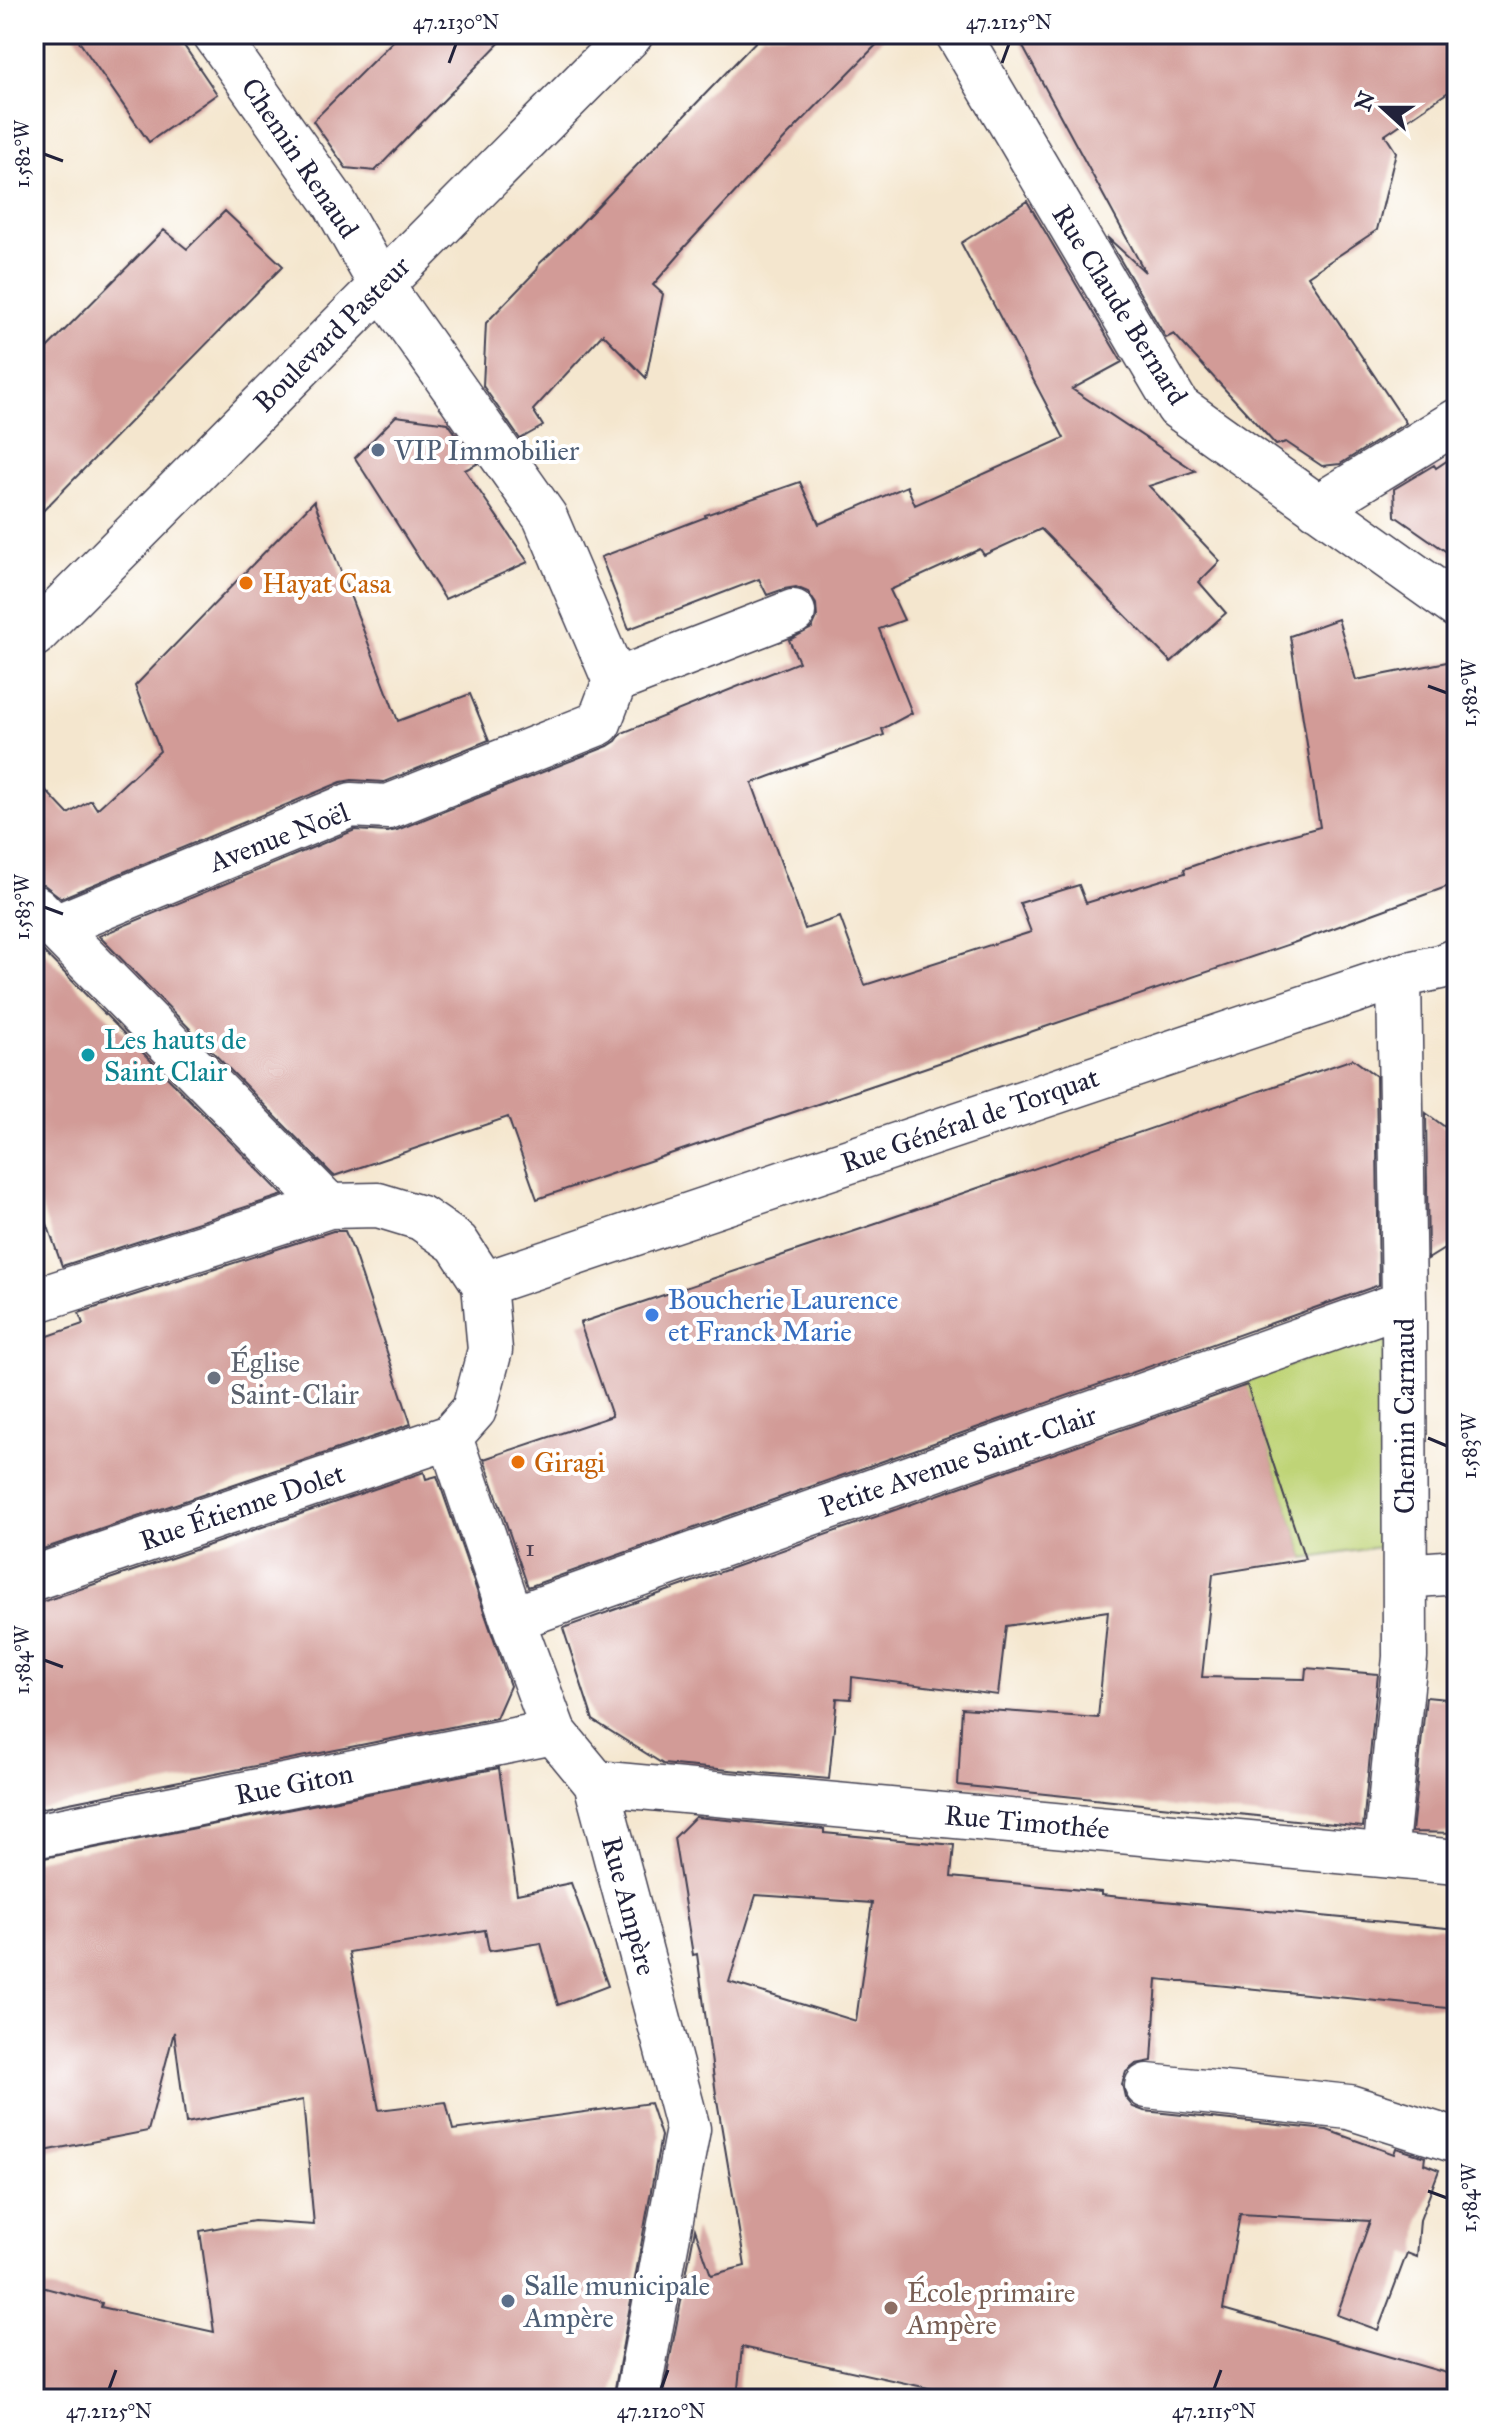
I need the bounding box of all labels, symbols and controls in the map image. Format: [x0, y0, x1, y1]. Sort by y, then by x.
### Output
text: 47.2130°N [413, 10, 499, 34]
text: 47.2125°N [966, 10, 1052, 34]
north arrow [1343, 68, 1423, 148]
street label: Chemin Renaud [234, 71, 366, 245]
text: N [1349, 87, 1381, 115]
text: 1.582°W [10, 119, 34, 188]
street label: Rue Claude Bernard [1044, 198, 1196, 412]
street label: Boulevard Pasteur [246, 248, 418, 420]
place label: VIP Immobilier [393, 433, 580, 468]
marker: VIP Immobilier [369, 441, 387, 459]
place label: Hayat Casa [262, 566, 392, 601]
marker: Hayat Casa [237, 574, 255, 592]
text: 1.582°W [1457, 658, 1481, 727]
street label: Avenue Noël [203, 794, 354, 880]
text: 1.583°W [10, 873, 34, 940]
place label: Les hauts de Saint Clair [104, 1022, 247, 1089]
marker: Les hauts de Saint Clair [79, 1046, 97, 1064]
street label: Rue Général de Torquat [837, 1059, 1104, 1181]
place label: Boucherie Laurence et Franck Marie [668, 1282, 899, 1349]
marker: Boucherie Laurence et Franck Marie [643, 1306, 661, 1324]
street label: Chemin Carnaud [1387, 1318, 1422, 1514]
place label: Église Saint-Clair [230, 1345, 359, 1412]
marker: Église Saint-Clair [205, 1369, 223, 1387]
street label: Petite Avenue Saint-Clair [815, 1397, 1102, 1525]
text: 1.583°W [1457, 1412, 1481, 1479]
place label: Giragi [534, 1445, 606, 1480]
marker: Giragi [509, 1453, 527, 1471]
street label: Rue Étienne Dolet [135, 1455, 349, 1558]
house number: 1 [525, 1533, 535, 1563]
text: 1.584°W [10, 1624, 34, 1695]
street label: Rue Giton [232, 1755, 356, 1813]
street label: Rue Timothée [943, 1797, 1111, 1847]
street label: Rue Ampère [594, 1833, 664, 1979]
text: 1.584°W [1457, 2162, 1481, 2233]
place label: Salle municipale Ampère [523, 2268, 710, 2335]
place label: École primaire Ampère [906, 2275, 1075, 2342]
marker: Salle municipale Ampère [499, 2292, 517, 2310]
marker: École primaire Ampère [882, 2299, 900, 2317]
text: 47.2125°N [66, 2399, 152, 2423]
text: 47.2120°N [617, 2399, 705, 2423]
text: 47.2115°N [1172, 2399, 1256, 2423]

